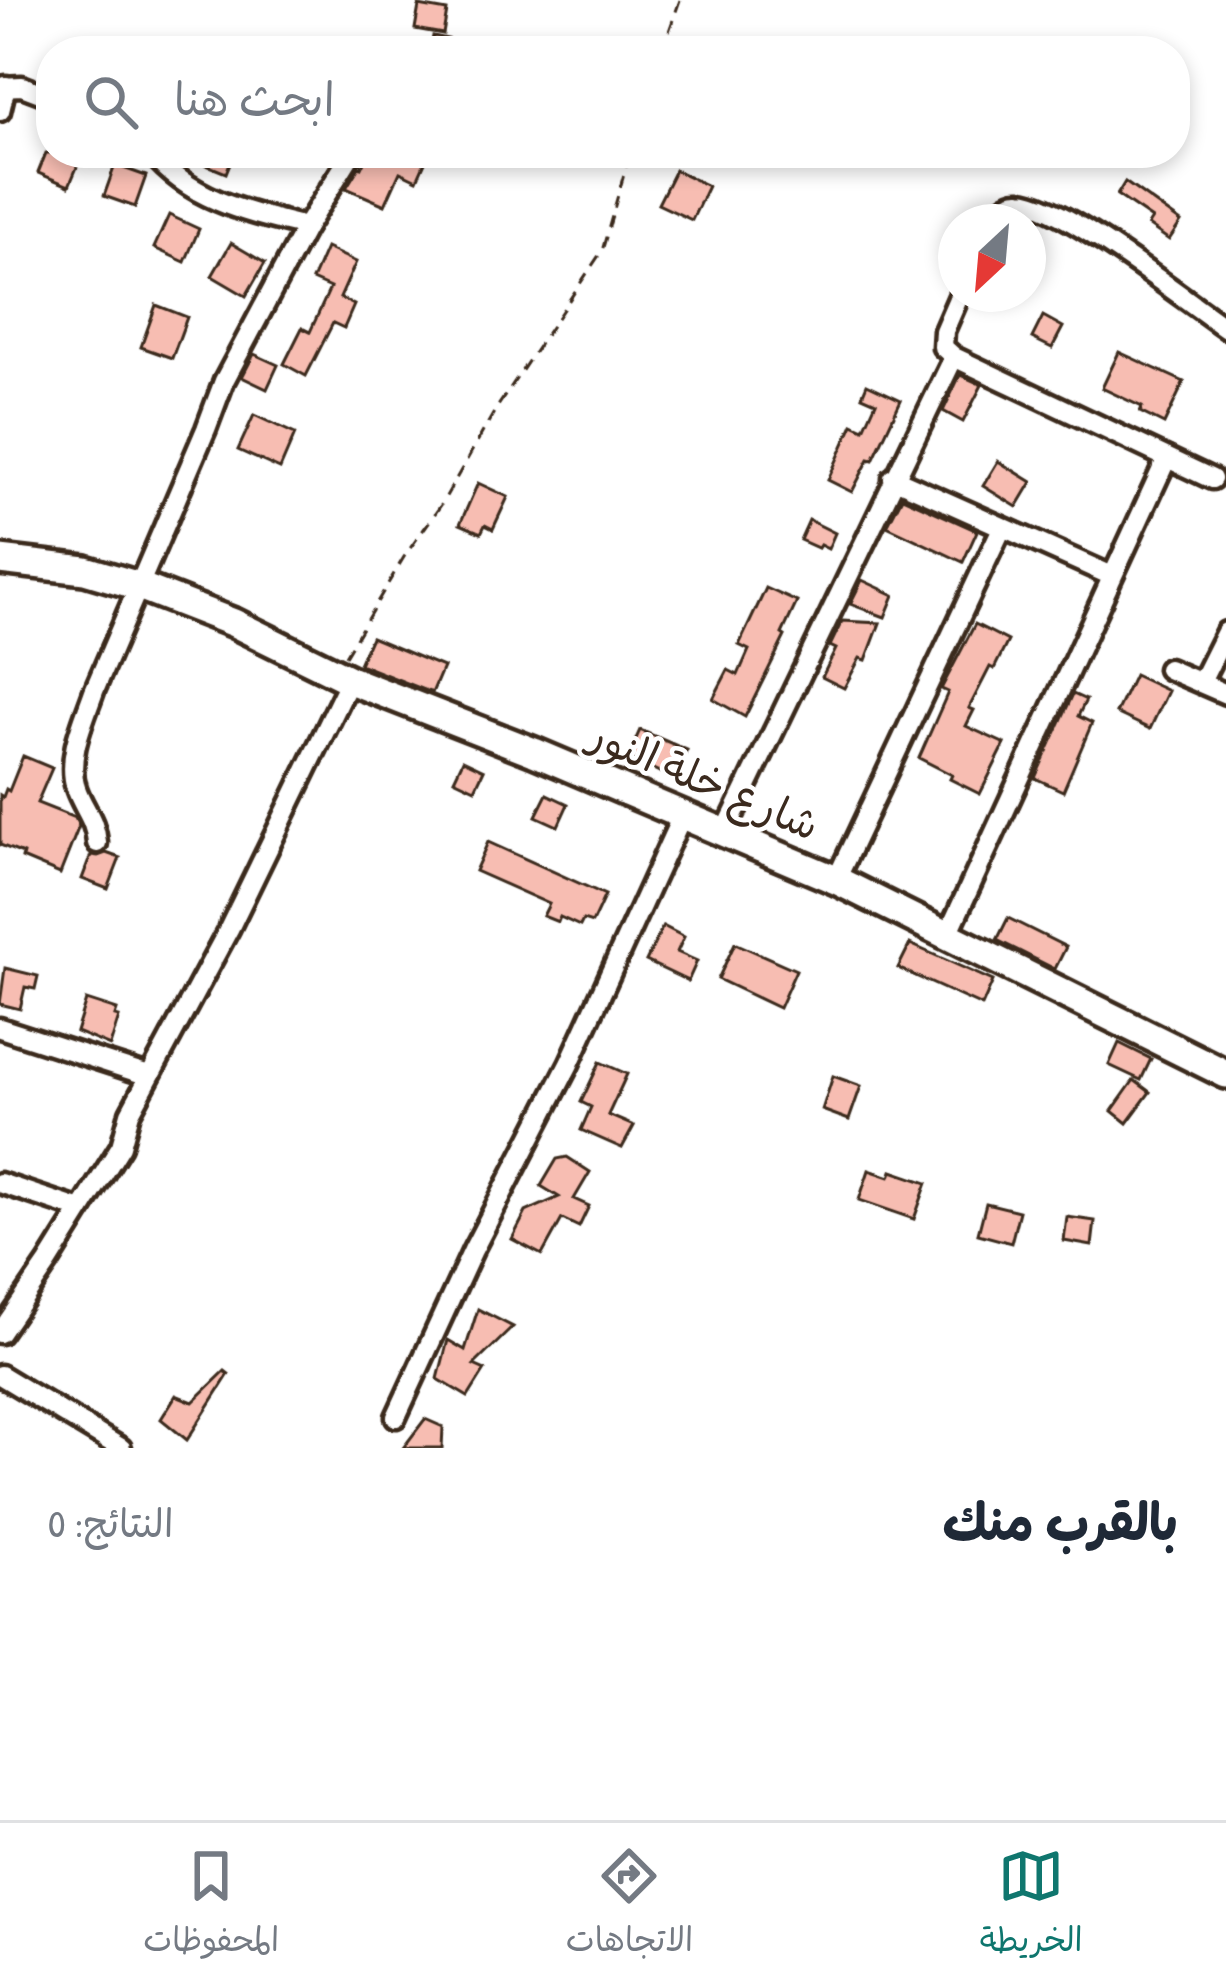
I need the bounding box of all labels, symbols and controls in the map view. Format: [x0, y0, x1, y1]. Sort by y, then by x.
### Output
search box [36, 36, 1190, 168]
text: ابحث هنا [174, 68, 335, 129]
icon: search [78, 69, 144, 135]
north arrow [938, 204, 1046, 312]
street label: شارع خلة النور [578, 704, 828, 855]
text: بالقرب منك [943, 1487, 1178, 1556]
text: النتائج: 0 [48, 1496, 173, 1549]
tab: المحفوظات [143, 1843, 279, 1969]
tab: الاتجاهات [566, 1843, 693, 1969]
tab: الخريطة [980, 1843, 1083, 1969]

